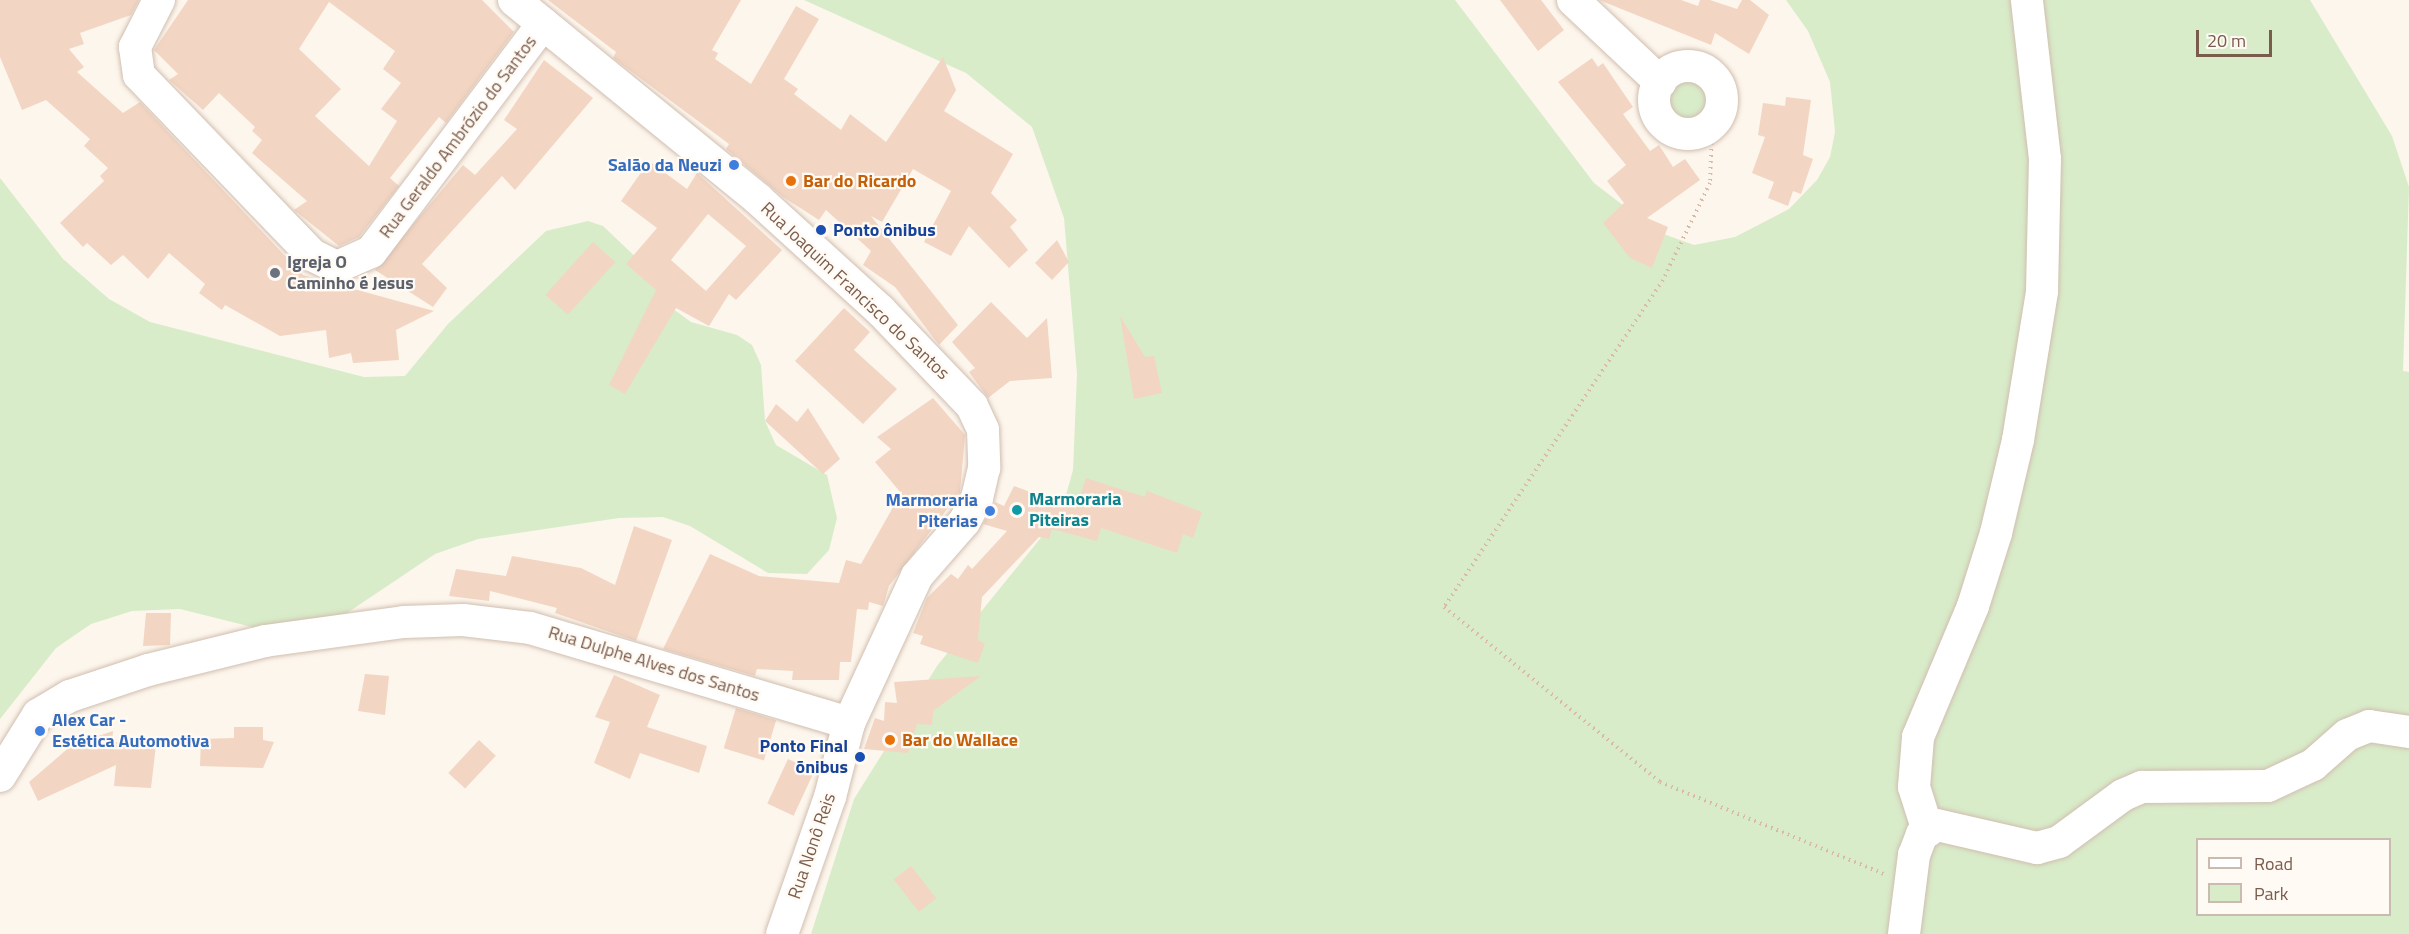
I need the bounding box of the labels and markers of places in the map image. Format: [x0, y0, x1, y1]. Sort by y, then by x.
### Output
place label: Salão da Neuzi [608, 154, 722, 176]
marker: Salão da Neuzi [727, 158, 741, 172]
place label: Bar do Ricardo [803, 170, 916, 192]
marker: Bar do Ricardo [784, 174, 798, 188]
place label: Ponto ônibus [833, 219, 936, 241]
marker: Ponto ônibus [814, 223, 828, 237]
place label: Igreja O Caminho é Jesus [287, 252, 414, 294]
marker: Igreja O Caminho é Jesus [268, 266, 282, 280]
place label: Marmoraria Piteiras [1029, 489, 1121, 532]
place label: Marmoraria Piterias [886, 490, 978, 532]
marker: Marmoraria Piteiras [1010, 503, 1024, 517]
marker: Marmoraria Piterias [983, 504, 997, 518]
place label: Alex Car - Estética Automotiva [52, 710, 209, 752]
marker: Alex Car - Estética Automotiva [33, 724, 47, 738]
place label: Bar do Wallace [902, 729, 1018, 751]
marker: Bar do Wallace [883, 733, 897, 747]
place label: Ponto Final õnibus [760, 736, 848, 778]
marker: Ponto Final õnibus [853, 750, 867, 764]

